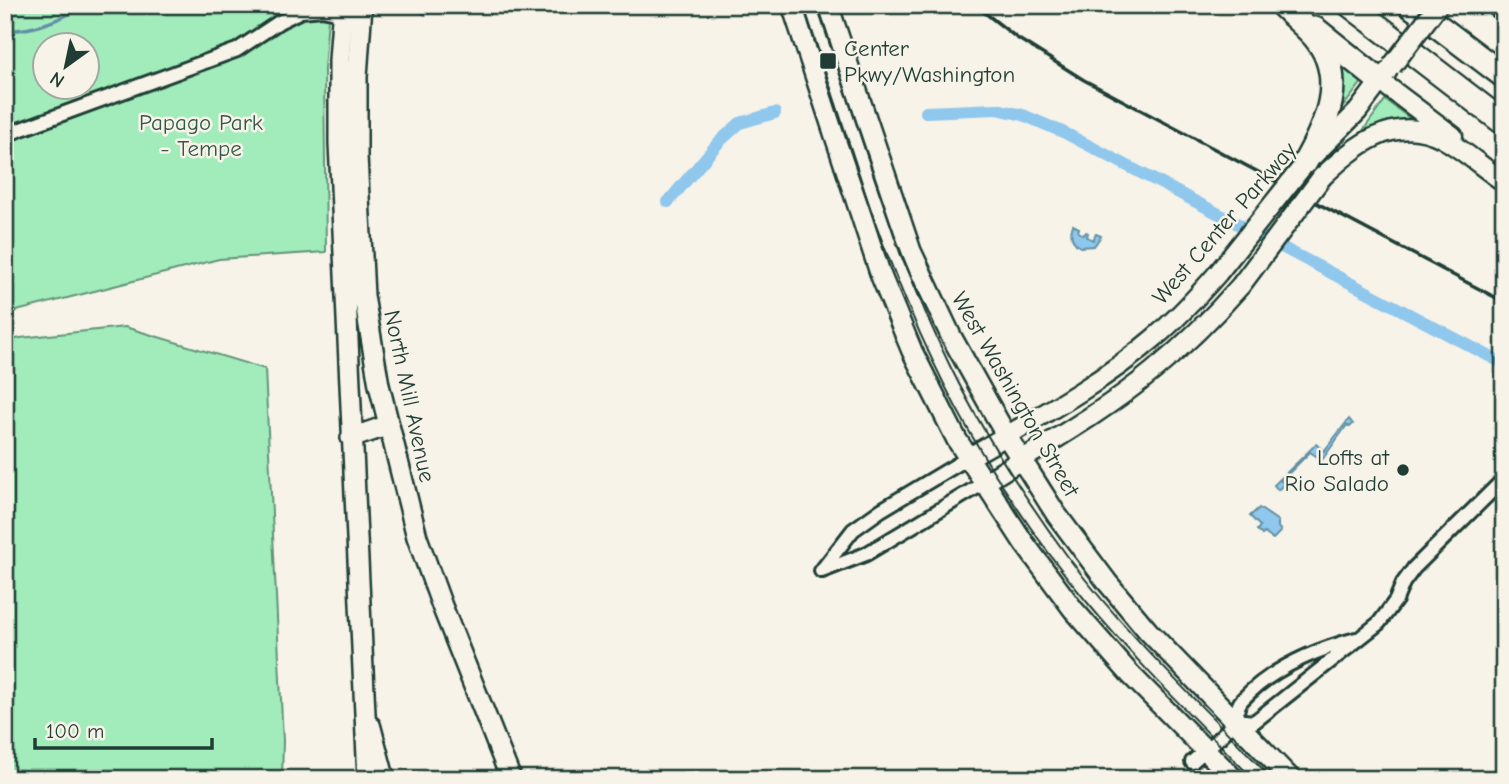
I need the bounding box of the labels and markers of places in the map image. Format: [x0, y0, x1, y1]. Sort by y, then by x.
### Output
place label: Center Pkwy/Washington [844, 35, 1015, 88]
marker: Center Pkwy/Washington [818, 51, 838, 71]
place label: Lofts at Rio Salado [1284, 444, 1390, 497]
marker: Lofts at Rio Salado [1395, 462, 1411, 478]

